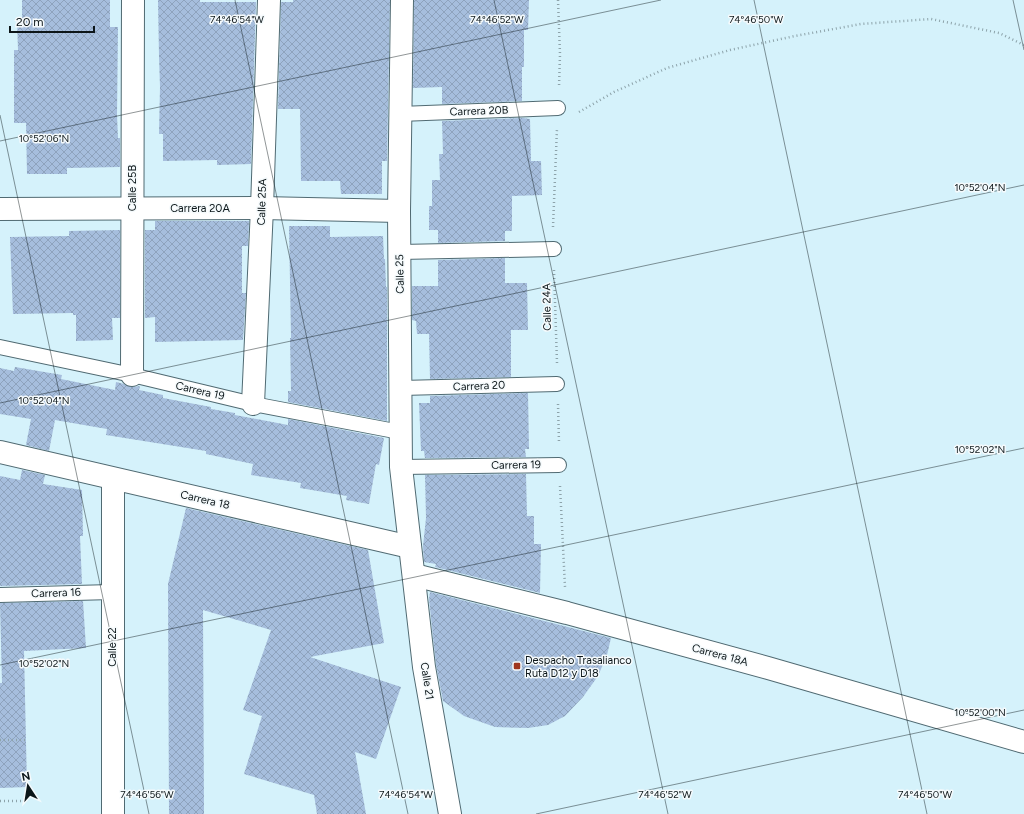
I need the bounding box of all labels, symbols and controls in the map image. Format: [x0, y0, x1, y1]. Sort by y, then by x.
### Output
scale bar [10, 8, 94, 34]
text: 74°46'54"W [210, 13, 264, 26]
text: 74°46'52"W [470, 13, 524, 26]
text: 74°46'50"W [729, 13, 783, 26]
text: 20 m [16, 15, 44, 29]
street label: Carrera 20B [449, 103, 509, 119]
text: 10°52'06"N [19, 132, 69, 145]
street label: Calle 25B [126, 165, 139, 211]
street label: Calle 25A [255, 178, 269, 226]
text: 10°52'04"N [954, 181, 1006, 194]
street label: Carrera 20A [170, 202, 230, 215]
street label: Calle 25 [393, 254, 407, 294]
street label: Calle 24A [540, 283, 554, 331]
street label: Carrera 19 [174, 379, 226, 403]
street label: Carrera 20 [453, 379, 505, 393]
text: 10°52'04"N [18, 394, 70, 407]
text: 10°52'02"N [955, 443, 1005, 456]
street label: Carrera 19 [491, 458, 541, 472]
street label: Carrera 18 [179, 488, 231, 512]
street label: Carrera 16 [31, 586, 81, 600]
street label: Calle 22 [106, 627, 119, 667]
street label: Carrera 18A [690, 641, 750, 669]
place label: Despacho Trasalianco Ruta D12 y D18 [525, 654, 632, 680]
text: 10°52'02"N [19, 657, 69, 670]
street label: Calle 21 [418, 661, 436, 701]
marker: Despacho Trasalianco Ruta D12 y D18 [512, 661, 522, 671]
text: 10°52'00"N [954, 706, 1006, 719]
north arrow [8, 766, 48, 806]
text: N [21, 769, 32, 784]
text: 74°46'56"W [120, 788, 174, 801]
text: 74°46'54"W [379, 788, 433, 801]
text: 74°46'52"W [638, 788, 692, 801]
text: 74°46'50"W [898, 788, 952, 801]

